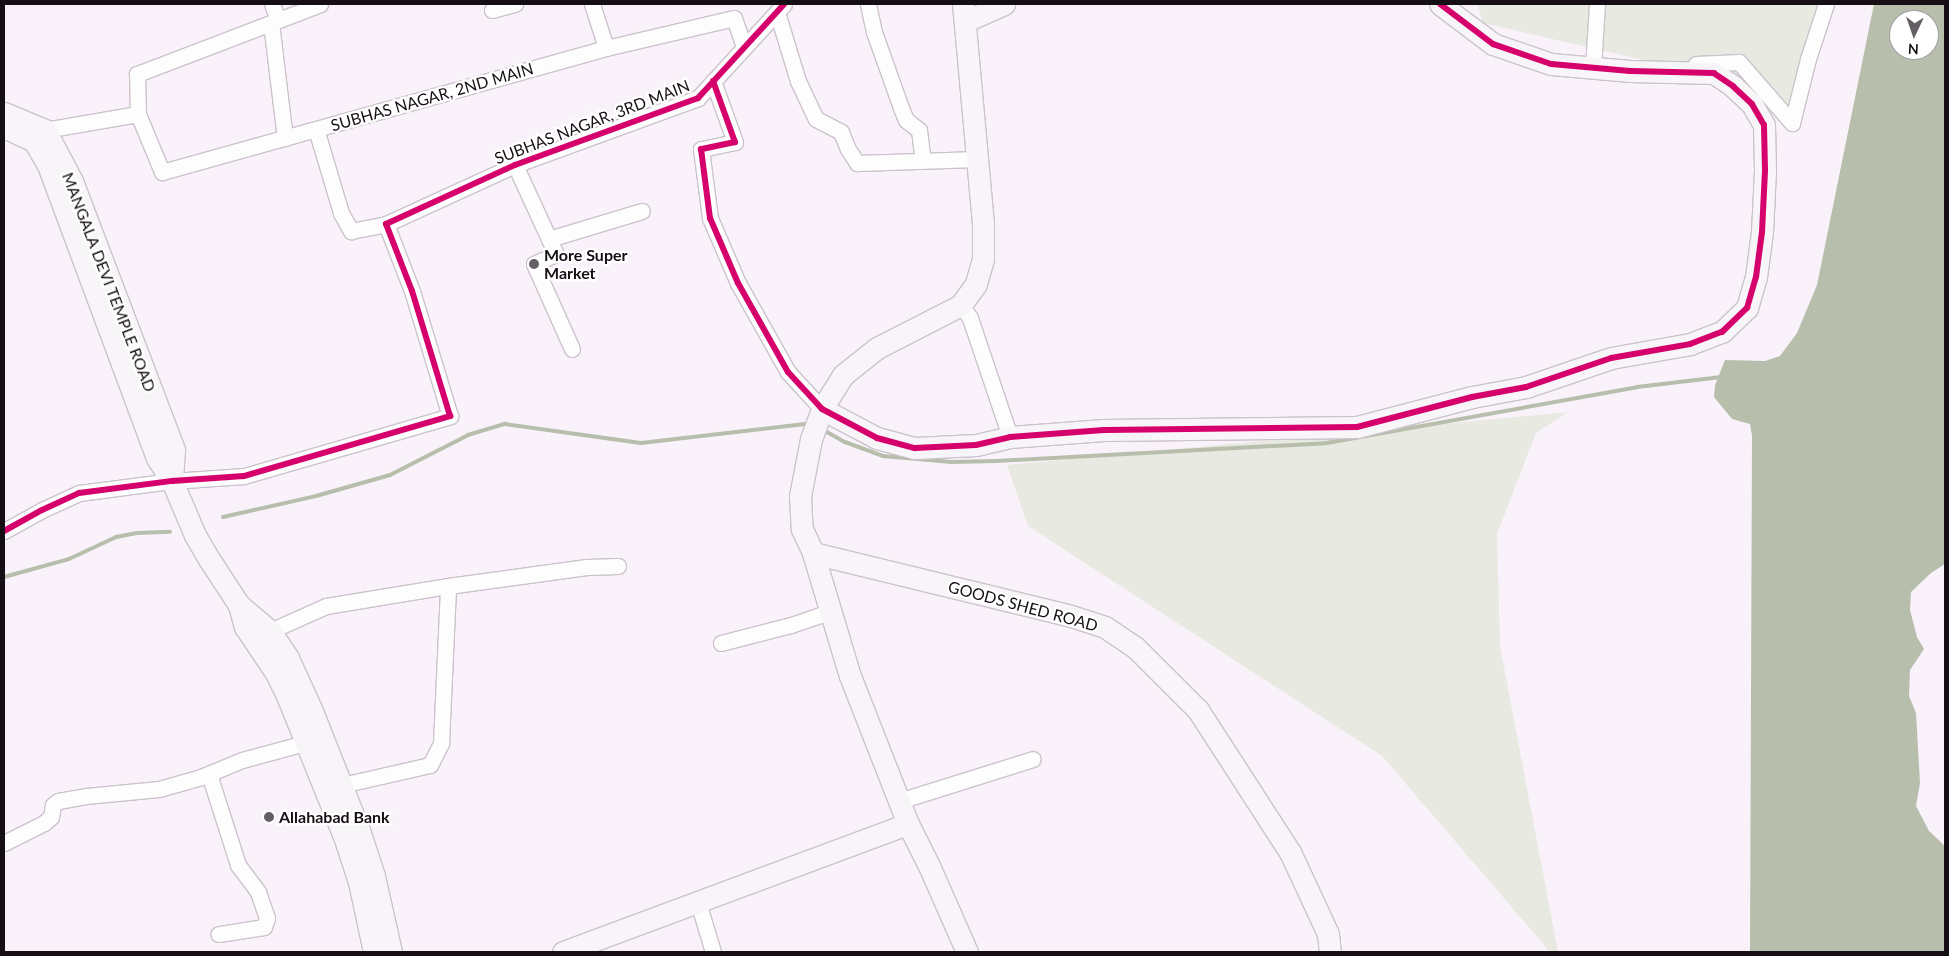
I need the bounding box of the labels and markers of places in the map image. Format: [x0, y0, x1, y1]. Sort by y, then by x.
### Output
place label: More Super Market [544, 245, 627, 283]
marker: More Super Market [528, 258, 540, 270]
place label: Allahabad Bank [279, 807, 390, 827]
marker: Allahabad Bank [263, 811, 275, 823]

